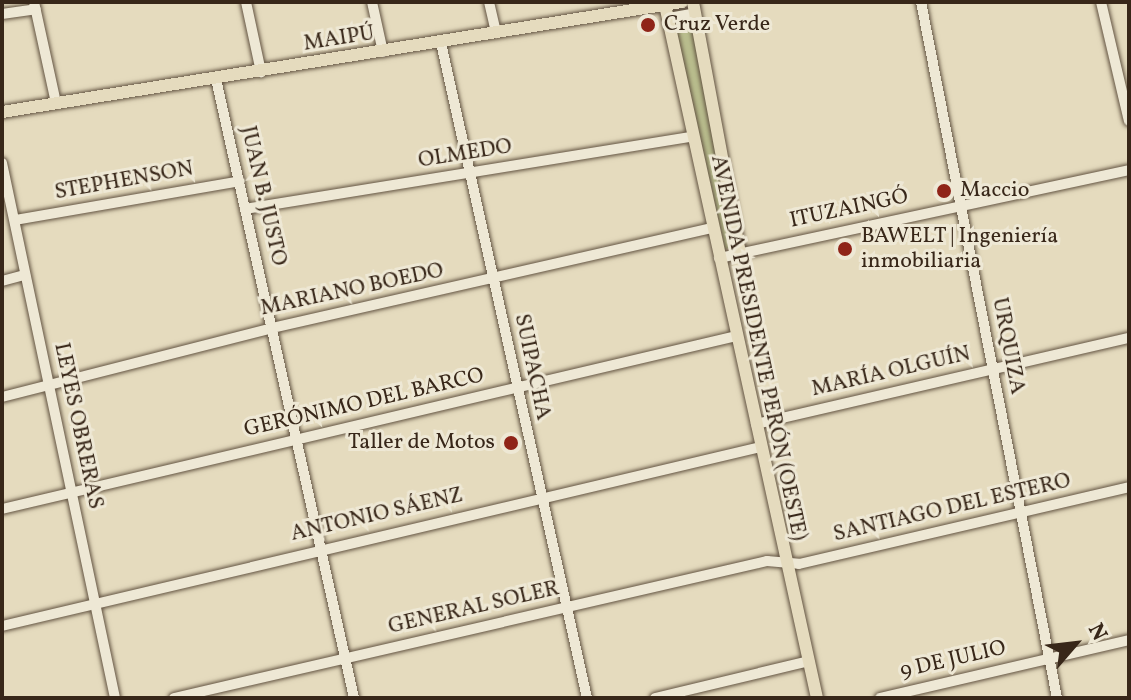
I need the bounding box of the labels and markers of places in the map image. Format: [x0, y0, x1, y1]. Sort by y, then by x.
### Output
place label: Cruz Verde [664, 12, 771, 38]
marker: Cruz Verde [639, 16, 657, 34]
place label: Maccio [960, 178, 1029, 204]
marker: Maccio [935, 182, 953, 200]
place label: BAWELT | Ingeniería inmobiliaria [861, 223, 1059, 274]
marker: BAWELT | Ingeniería inmobiliaria [836, 240, 854, 258]
place label: Taller de Motos [348, 430, 495, 456]
marker: Taller de Motos [502, 434, 520, 452]

